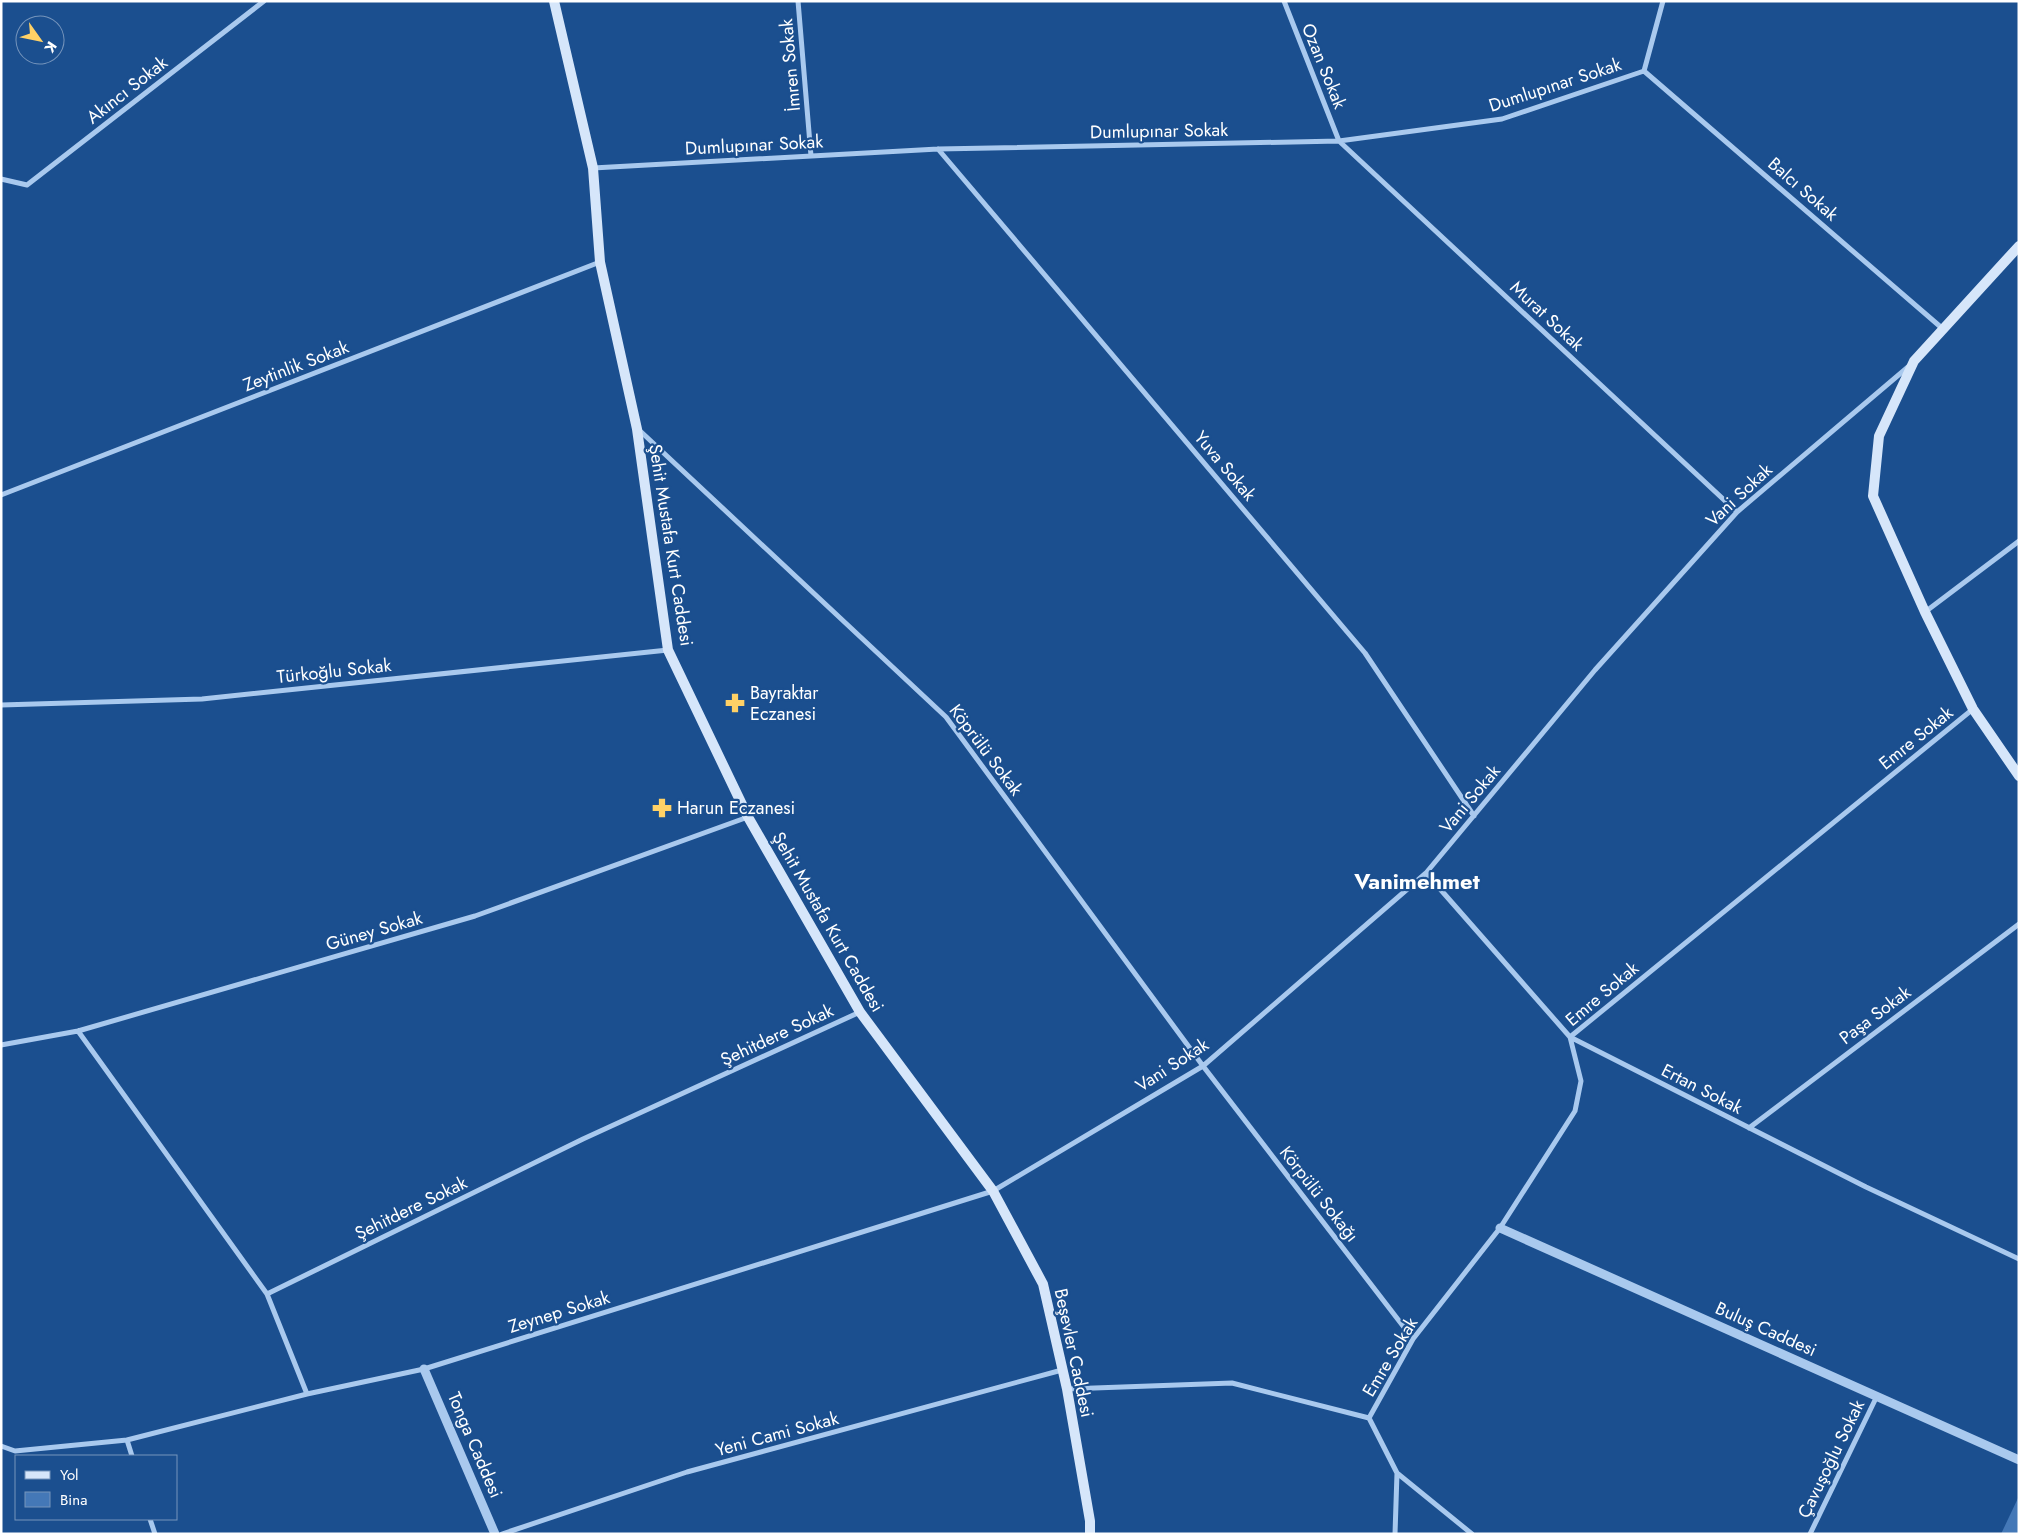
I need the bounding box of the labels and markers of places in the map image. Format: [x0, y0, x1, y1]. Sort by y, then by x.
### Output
place label: Bayraktar Eczanesi [750, 680, 819, 727]
pharmacy icon: Bayraktar Eczanesi [724, 692, 746, 714]
place label: Harun Eczanesi [677, 795, 795, 821]
pharmacy icon: Harun Eczanesi [651, 797, 673, 819]

